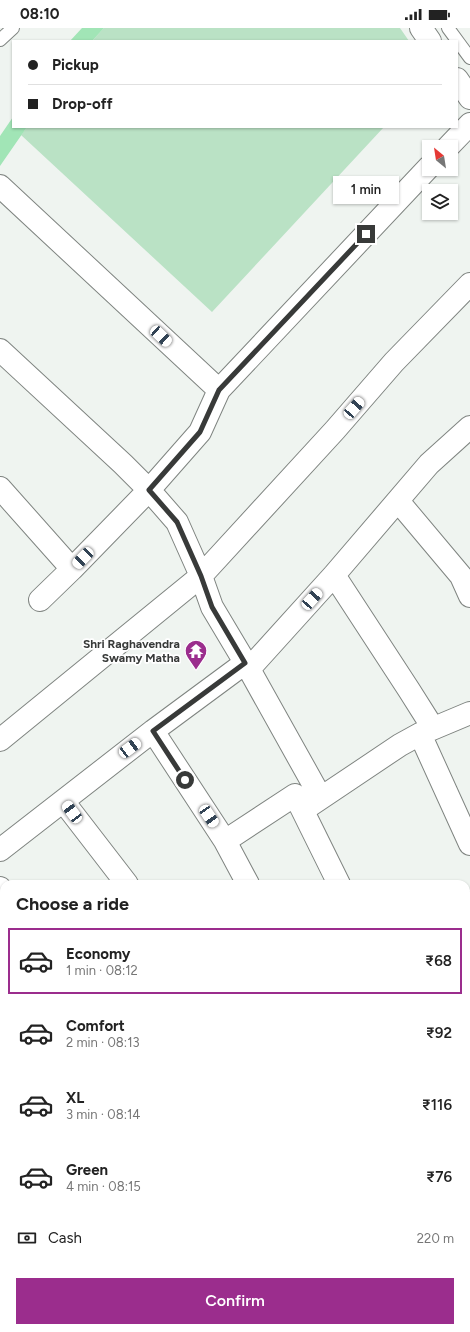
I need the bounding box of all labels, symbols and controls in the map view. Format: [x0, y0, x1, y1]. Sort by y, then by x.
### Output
text: 08:10 [20, 5, 59, 23]
text: Pickup [52, 56, 99, 74]
text: Drop-off [52, 95, 113, 113]
north arrow [422, 140, 458, 176]
map controls [422, 140, 458, 220]
callout: 1 min [333, 176, 399, 204]
text: 1 min [351, 182, 381, 197]
button: layers [422, 184, 458, 220]
route end [357, 225, 375, 243]
car [148, 323, 174, 349]
car [342, 395, 366, 421]
car [70, 545, 96, 571]
car [300, 586, 324, 612]
place label: Shri Raghavendra Swamy Matha [83, 637, 180, 665]
temple icon: Shri Raghavendra Swamy Matha [183, 638, 209, 671]
car [117, 736, 143, 760]
route start [176, 771, 194, 789]
car [60, 799, 84, 825]
car [197, 803, 221, 829]
text: Choose a ride [16, 893, 129, 915]
icon: car [18, 943, 54, 979]
text: Economy [66, 945, 131, 963]
text: ₹68 [425, 952, 452, 970]
text: 1 min · 08:12 [66, 963, 138, 978]
icon: car [18, 1015, 54, 1051]
text: Comfort [66, 1017, 125, 1035]
text: ₹92 [426, 1024, 452, 1042]
text: 2 min · 08:13 [66, 1035, 140, 1050]
icon: car [18, 1087, 54, 1123]
text: XL [66, 1089, 84, 1107]
text: ₹116 [422, 1096, 452, 1114]
text: 3 min · 08:14 [66, 1107, 140, 1122]
icon: car [18, 1159, 54, 1195]
text: Green [66, 1161, 108, 1179]
text: ₹76 [426, 1168, 452, 1186]
text: 4 min · 08:15 [66, 1179, 141, 1194]
icon: cash [16, 1227, 38, 1249]
text: Cash [48, 1229, 82, 1247]
text: 220 m [417, 1231, 454, 1246]
button: Confirm [16, 1278, 454, 1324]

